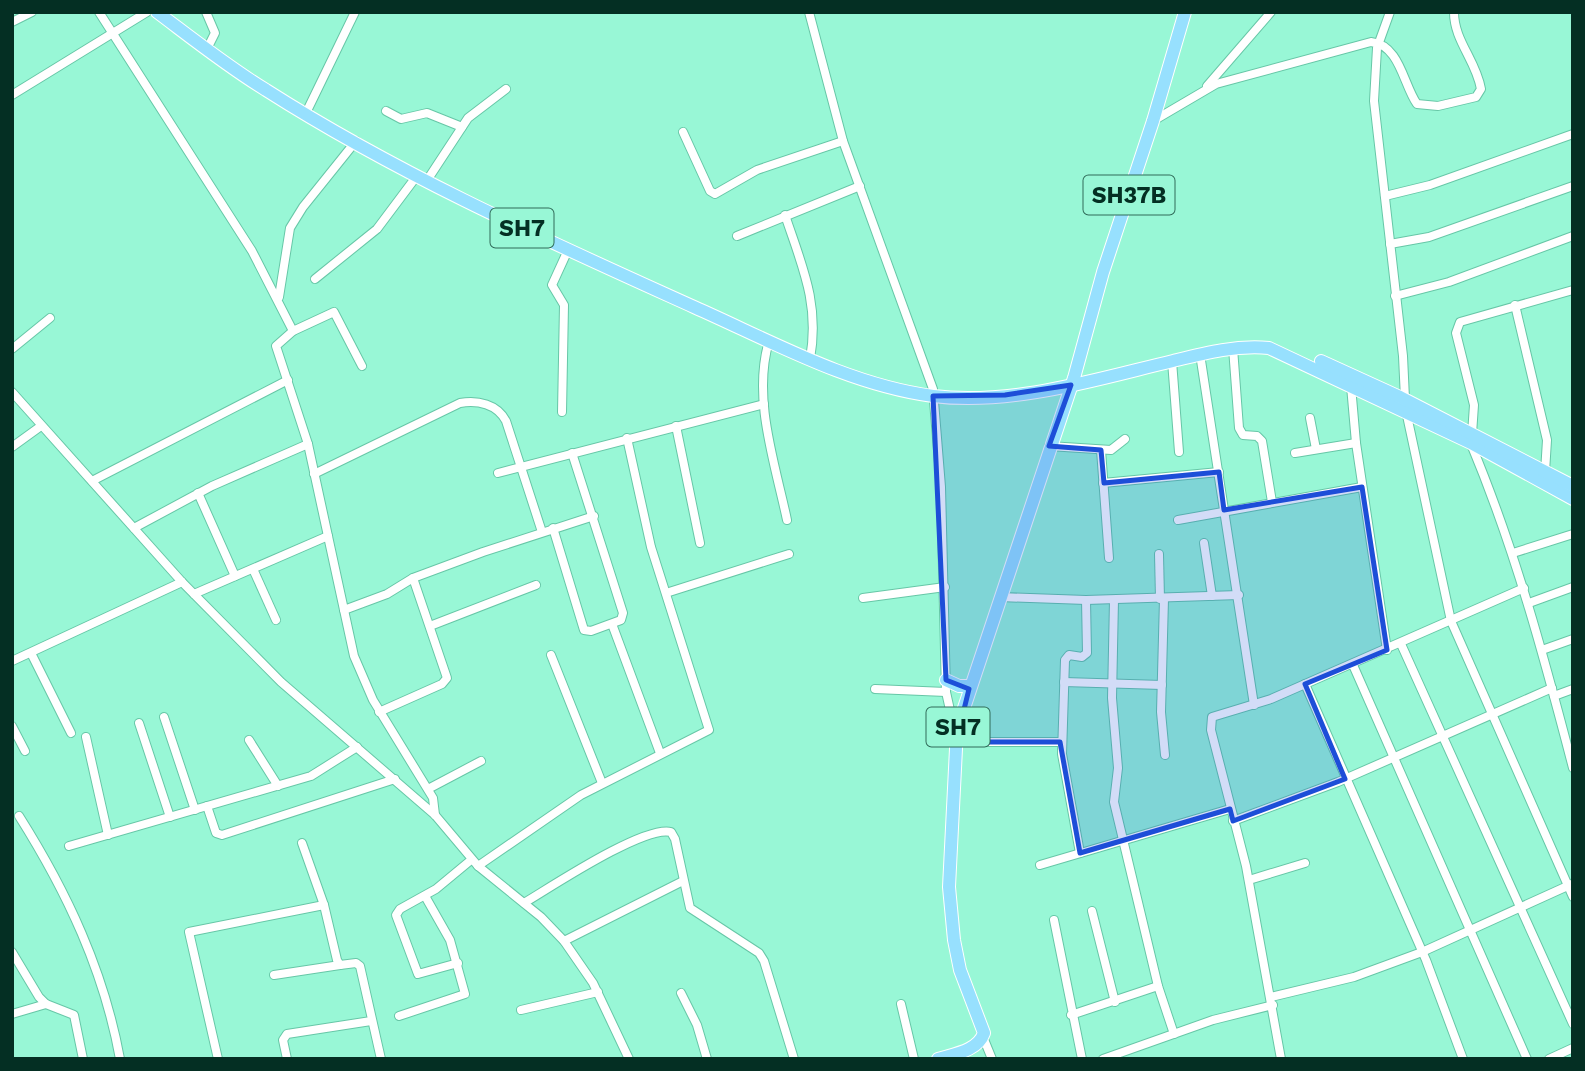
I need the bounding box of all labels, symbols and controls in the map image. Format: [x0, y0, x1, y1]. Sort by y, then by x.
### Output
road number: SH37B [1084, 176, 1174, 214]
road number: SH7 [490, 208, 554, 247]
road number: SH7 [926, 708, 990, 747]

